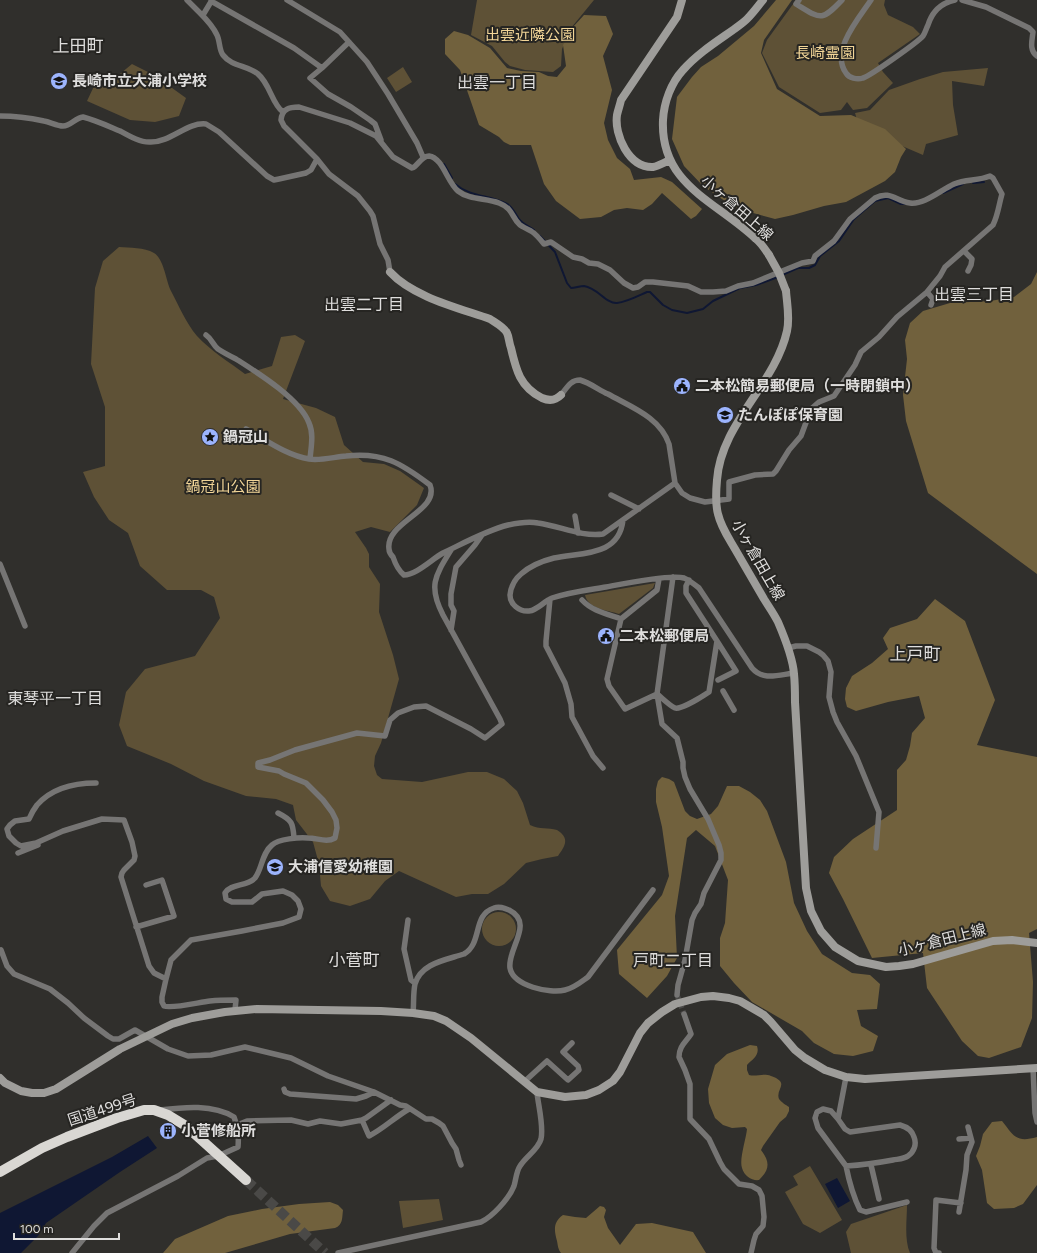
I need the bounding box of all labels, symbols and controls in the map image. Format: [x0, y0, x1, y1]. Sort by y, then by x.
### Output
park label: 出雲近隣公園 [485, 26, 575, 44]
district label: 上田町 [53, 36, 104, 56]
park label: 長崎霊園 [795, 44, 855, 62]
school or university icon: 長崎市立大浦小学校 [49, 71, 69, 91]
place label: 長崎市立大浦小学校 [72, 72, 207, 90]
district label: 出雲一丁目 [457, 73, 537, 92]
street label: 小ヶ倉田上線 [697, 172, 777, 244]
district label: 出雲三丁目 [934, 285, 1014, 304]
district label: 出雲二丁目 [324, 295, 404, 314]
public building icon: 二本松簡易郵便局（一時閉鎖中） [672, 376, 692, 396]
place label: 二本松簡易郵便局（一時閉鎖中） [695, 377, 920, 395]
school or university icon: たんぽぽ保育園 [715, 405, 735, 425]
place label: たんぽぽ保育園 [738, 406, 843, 424]
place icon: 鍋冠山 [200, 427, 220, 447]
place label: 鍋冠山 [222, 428, 268, 446]
park label: 鍋冠山公園 [185, 478, 261, 496]
street label: 小ヶ倉田上線 [728, 517, 788, 603]
public building icon: 二本松郵便局 [596, 626, 616, 646]
place label: 二本松郵便局 [619, 627, 709, 645]
district label: 上戸町 [890, 644, 941, 664]
district label: 東琴平一丁目 [7, 689, 103, 708]
school or university icon: 大浦信愛幼稚園 [265, 857, 285, 877]
place label: 大浦信愛幼稚園 [288, 858, 393, 876]
street label: 小ヶ倉田上線 [896, 920, 988, 960]
district label: 小菅町 [329, 950, 380, 970]
district label: 戸町二丁目 [633, 951, 713, 970]
street label: 国道499号 [65, 1090, 139, 1130]
building icon: 小菅修船所 [158, 1121, 178, 1141]
place label: 小菅修船所 [181, 1122, 256, 1140]
scale bar [14, 1215, 119, 1241]
text: 100 m [20, 1222, 54, 1236]

